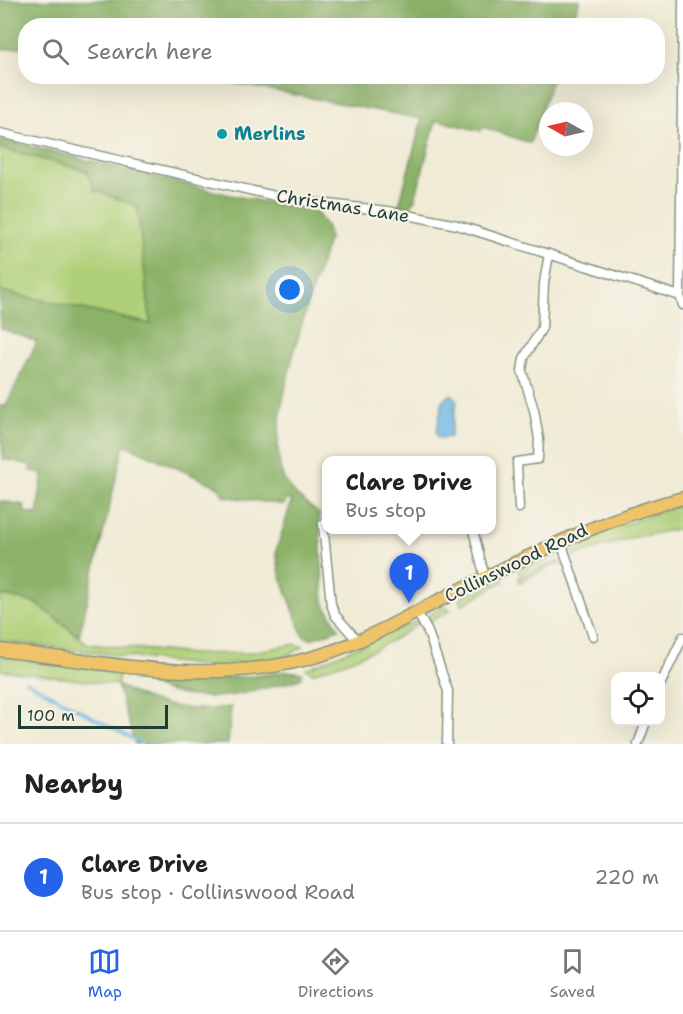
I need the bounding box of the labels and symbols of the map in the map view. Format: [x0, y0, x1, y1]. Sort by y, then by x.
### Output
north arrow [539, 102, 593, 156]
place label: Merlins [234, 122, 306, 146]
marker: Merlins [215, 127, 229, 141]
street label: Christmas Lane [275, 184, 411, 228]
your location [275, 275, 304, 304]
street label: Collinswood Road [440, 518, 592, 608]
pin: 1 [390, 554, 428, 603]
scale bar [18, 702, 168, 730]

